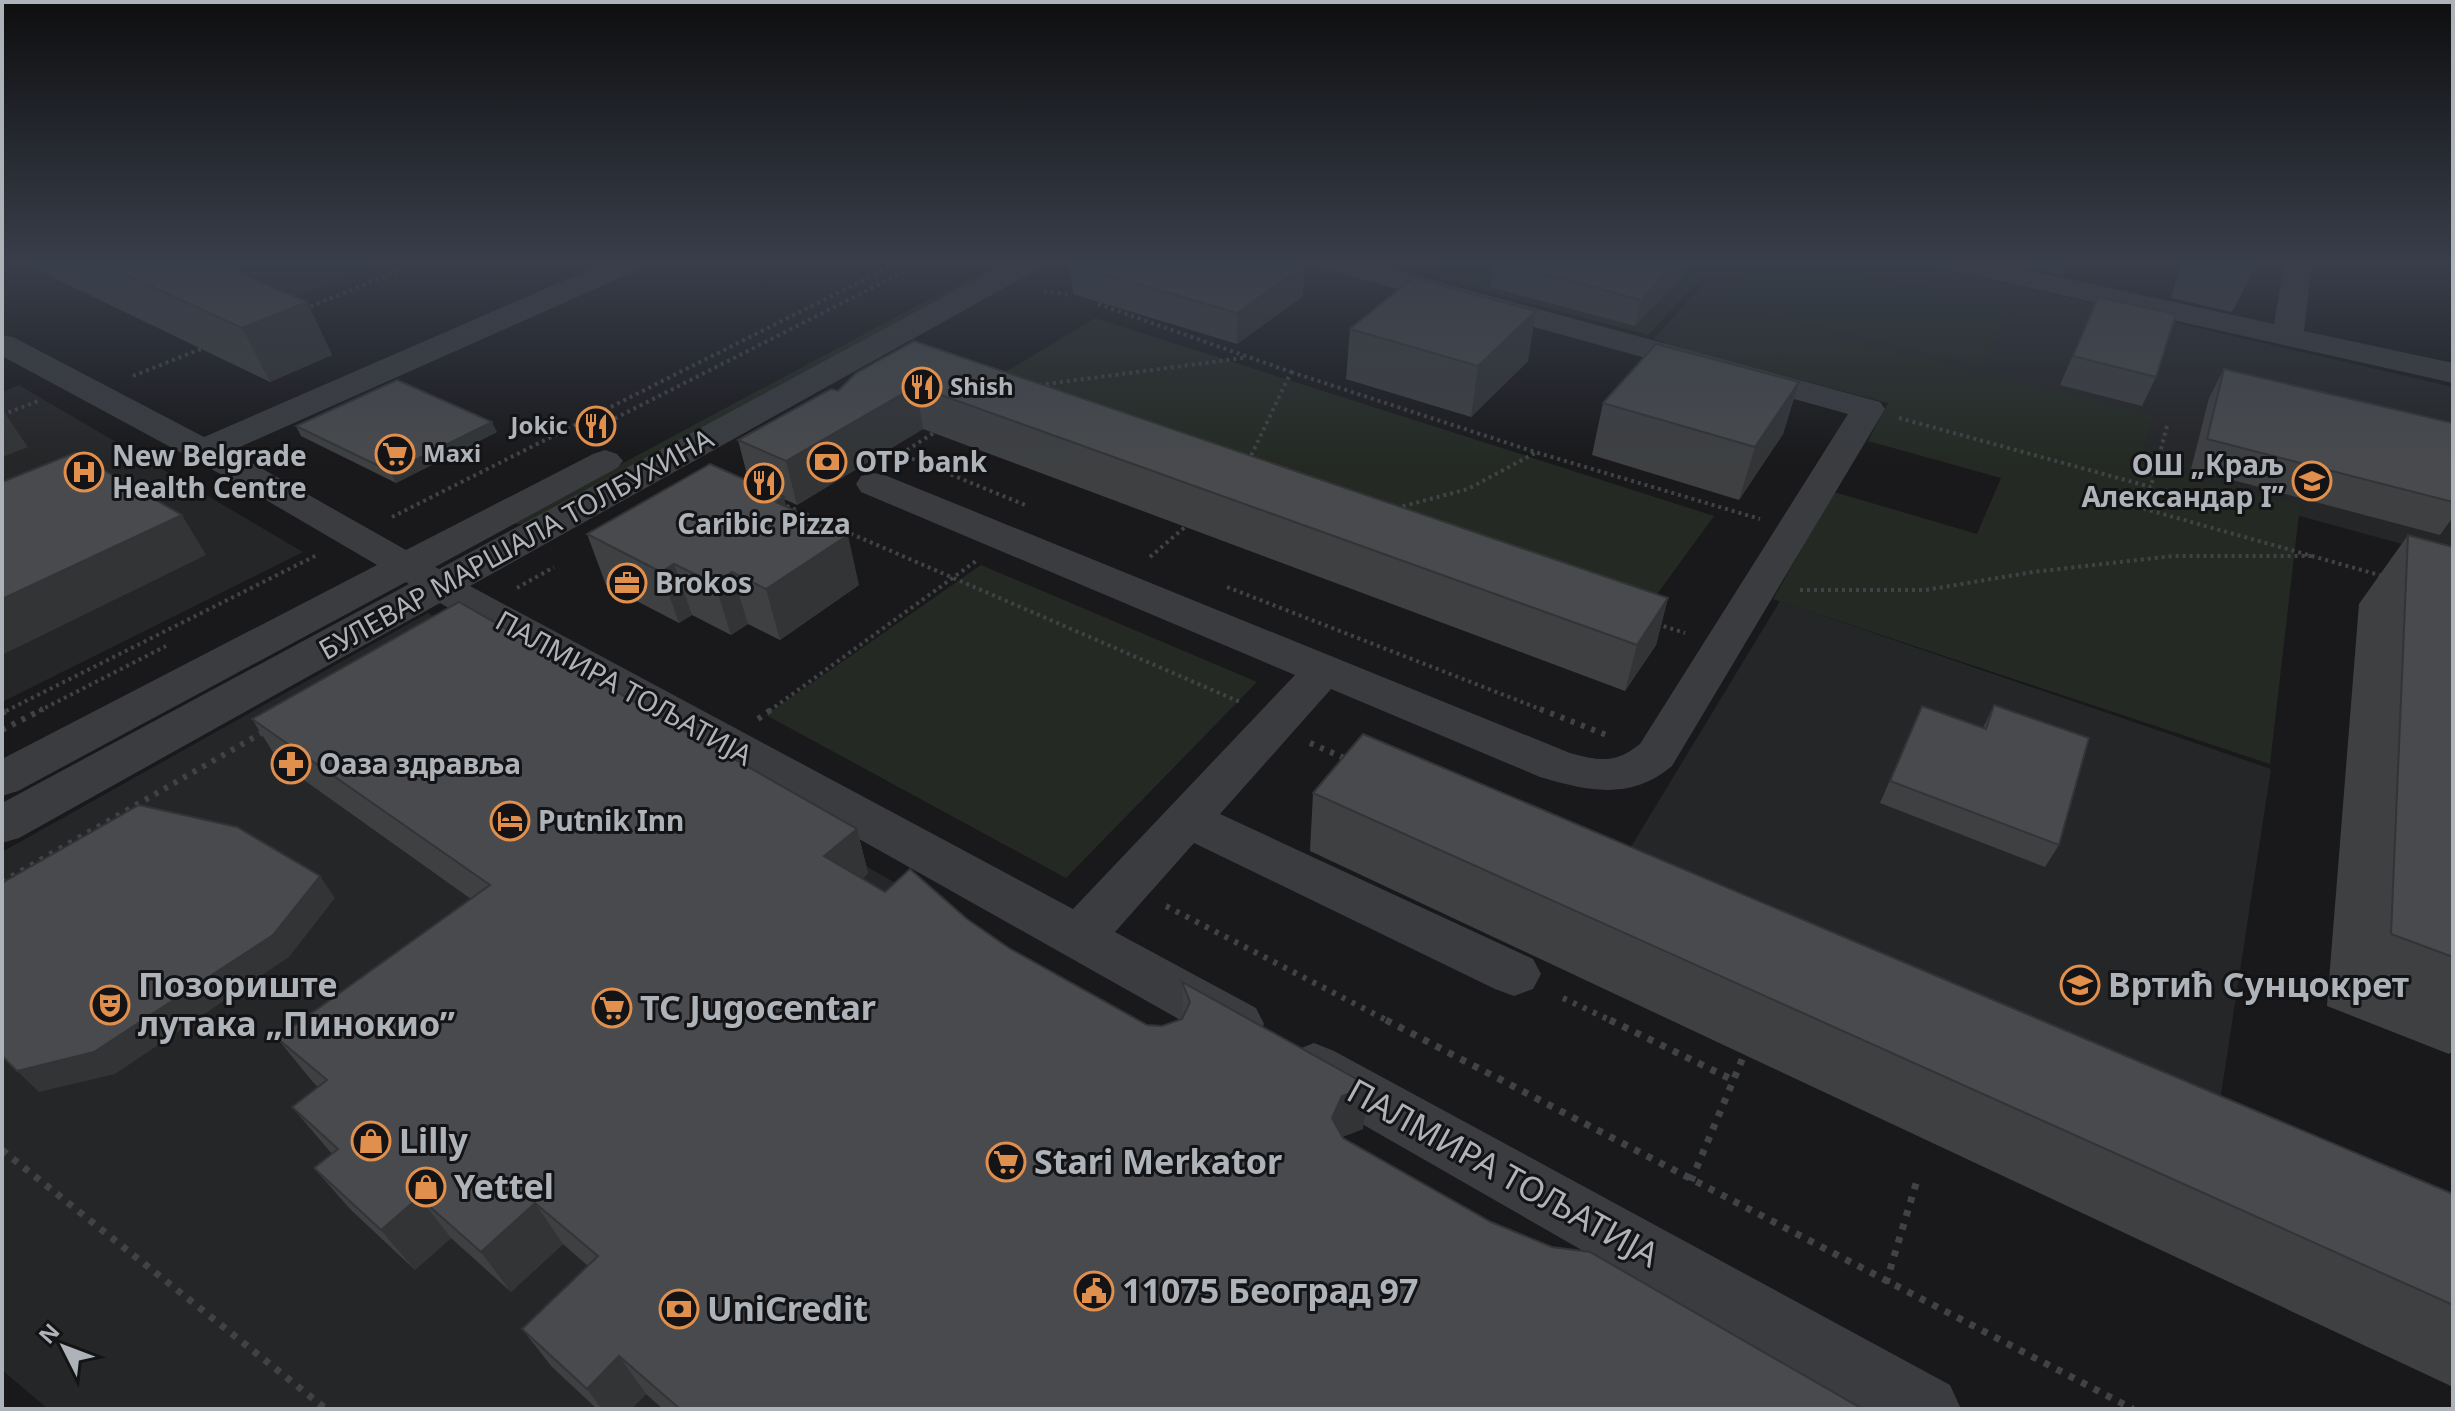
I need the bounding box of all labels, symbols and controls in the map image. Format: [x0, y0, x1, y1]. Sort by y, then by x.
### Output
restaurant icon: Shish [901, 366, 943, 408]
place label: Shish [950, 369, 1014, 402]
restaurant icon: Jokic [575, 405, 617, 447]
place label: Jokic [509, 408, 568, 441]
street label: БУЛЕВАР МАРШАЛА ТОЛБУХИНА [312, 418, 720, 668]
supermarket icon: Maxi [374, 433, 416, 475]
place label: New Belgrade Health Centre [112, 436, 307, 506]
place label: Maxi [423, 436, 481, 469]
bank icon: OTP bank [806, 441, 848, 483]
place label: OTP bank [855, 442, 988, 480]
place label: ОШ „Краљ Александар I” [2081, 445, 2285, 515]
hospital icon: New Belgrade Health Centre [63, 451, 105, 493]
school or university icon: ОШ „Краљ Александар I” [2291, 460, 2333, 502]
restaurant icon: Caribic Pizza [743, 462, 785, 504]
place label: Caribic Pizza [677, 504, 851, 542]
office icon: Brokos [606, 562, 648, 604]
place label: Brokos [655, 563, 752, 601]
street label: ПАЛМИРА ТОЉАТИЈА [489, 601, 760, 774]
pharmacy icon: Оаза здравља [270, 743, 312, 785]
place label: Оаза здравља [319, 744, 521, 782]
hotel icon: Putnik Inn [489, 800, 531, 842]
place label: Putnik Inn [538, 801, 684, 839]
place label: Позориште лутака „Пинокио” [138, 961, 455, 1046]
place label: Вртић Сунцокрет [2108, 961, 2409, 1007]
school or university icon: Вртић Сунцокрет [2059, 964, 2101, 1006]
theatre icon: Позориште лутака „Пинокио” [89, 984, 131, 1026]
place label: TC Jugocentar [640, 984, 876, 1030]
supermarket icon: TC Jugocentar [591, 987, 633, 1029]
street label: ПАЛМИРА ТОЉАТИЈА [1340, 1067, 1668, 1277]
place label: Lilly [399, 1117, 468, 1163]
shop icon: Lilly [350, 1120, 392, 1162]
place label: Stari Merkator [1034, 1138, 1282, 1184]
supermarket icon: Stari Merkator [985, 1141, 1027, 1183]
place label: Yettel [454, 1163, 554, 1209]
shop icon: Yettel [405, 1166, 447, 1208]
place label: 11075 Београд 97 [1122, 1267, 1419, 1313]
public building icon: 11075 Београд 97 [1073, 1270, 1115, 1312]
place label: UniCredit [707, 1285, 868, 1331]
bank icon: UniCredit [658, 1288, 700, 1330]
north arrow [24, 1307, 104, 1387]
text: N [31, 1316, 66, 1350]

